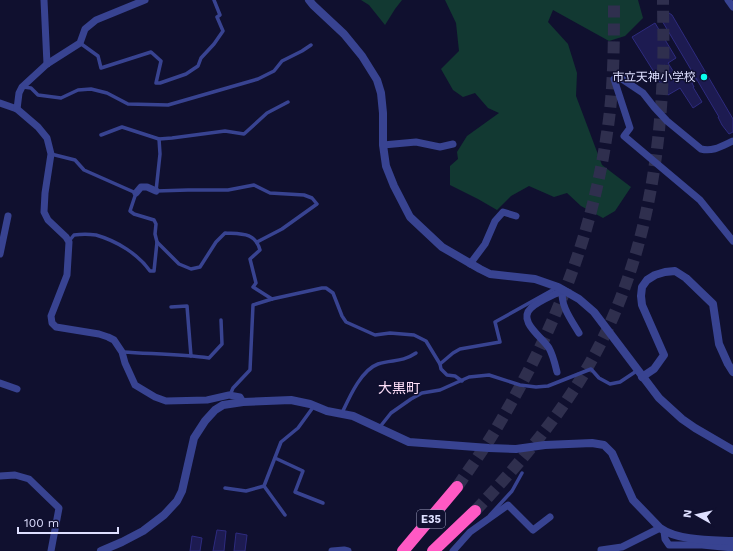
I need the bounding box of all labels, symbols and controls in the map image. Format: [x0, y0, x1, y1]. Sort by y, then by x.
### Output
place label: 市立天神小学校 [612, 70, 696, 84]
marker: 市立天神小学校 [699, 72, 709, 82]
district label: 大黒町 [378, 380, 420, 396]
north arrow [677, 495, 717, 535]
scale bar [18, 509, 118, 535]
text: N [681, 509, 695, 519]
road number: E35 [417, 510, 445, 528]
text: 100 m [24, 516, 59, 530]

